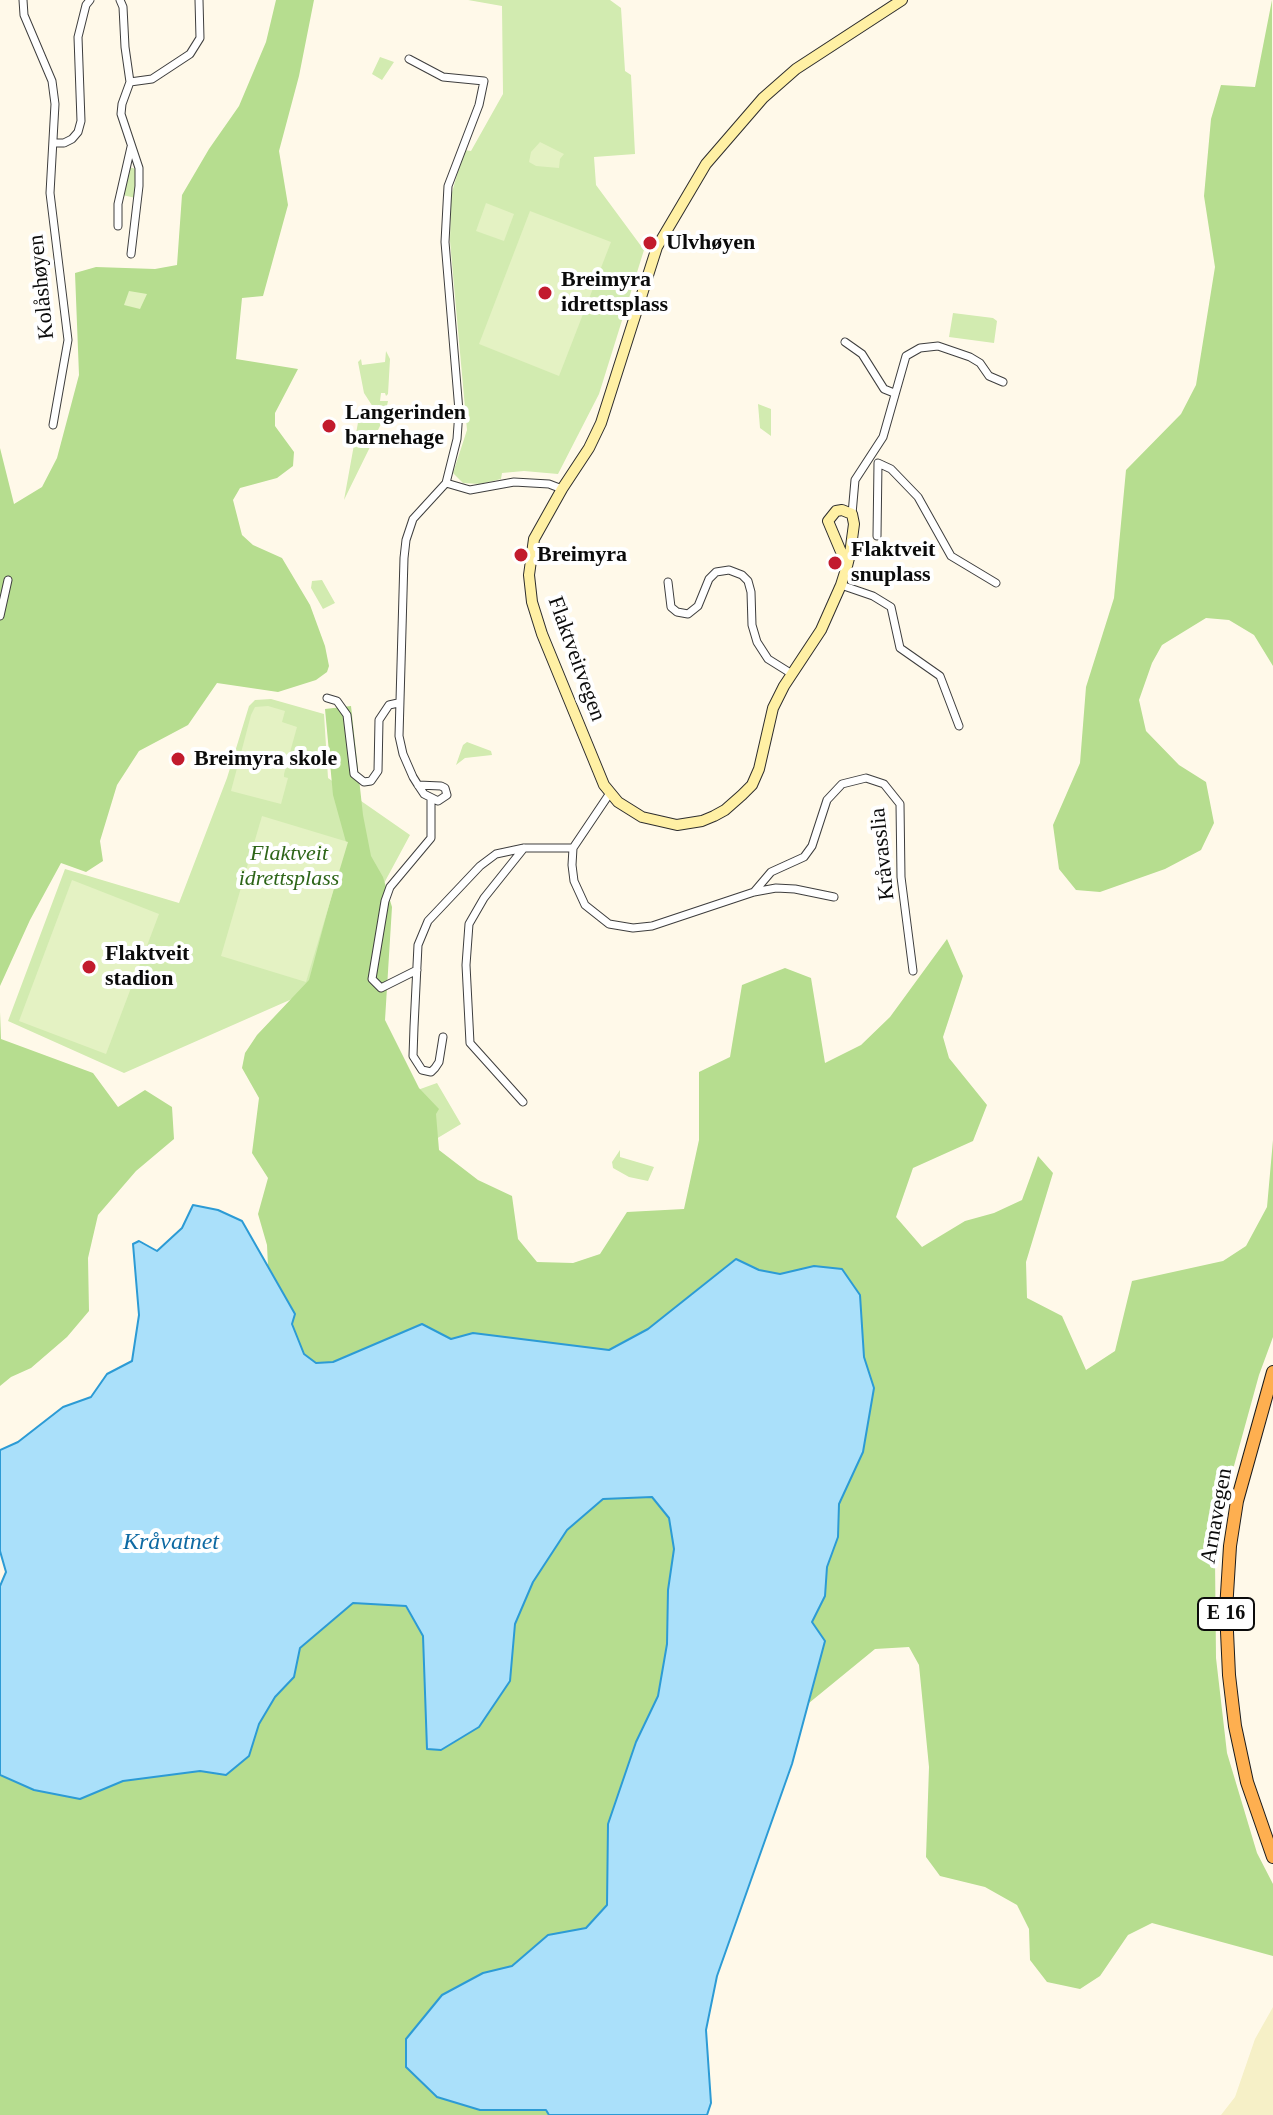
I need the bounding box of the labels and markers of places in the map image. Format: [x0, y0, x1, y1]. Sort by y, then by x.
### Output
place label: Ulvhøyen [666, 230, 755, 256]
marker: Ulvhøyen [641, 234, 659, 252]
place label: Breimyra idrettsplass [561, 267, 668, 318]
marker: Breimyra idrettsplass [536, 284, 554, 302]
place label: Langerinden barnehage [345, 400, 466, 452]
marker: Langerinden barnehage [320, 417, 338, 435]
place label: Flaktveit snuplass [851, 537, 935, 588]
place label: Breimyra [537, 542, 627, 568]
marker: Breimyra [512, 546, 530, 564]
marker: Flaktveit snuplass [826, 554, 844, 572]
place label: Breimyra skole [194, 746, 337, 772]
marker: Breimyra skole [169, 750, 187, 768]
place label: Flaktveit stadion [105, 941, 189, 992]
marker: Flaktveit stadion [80, 958, 98, 976]

